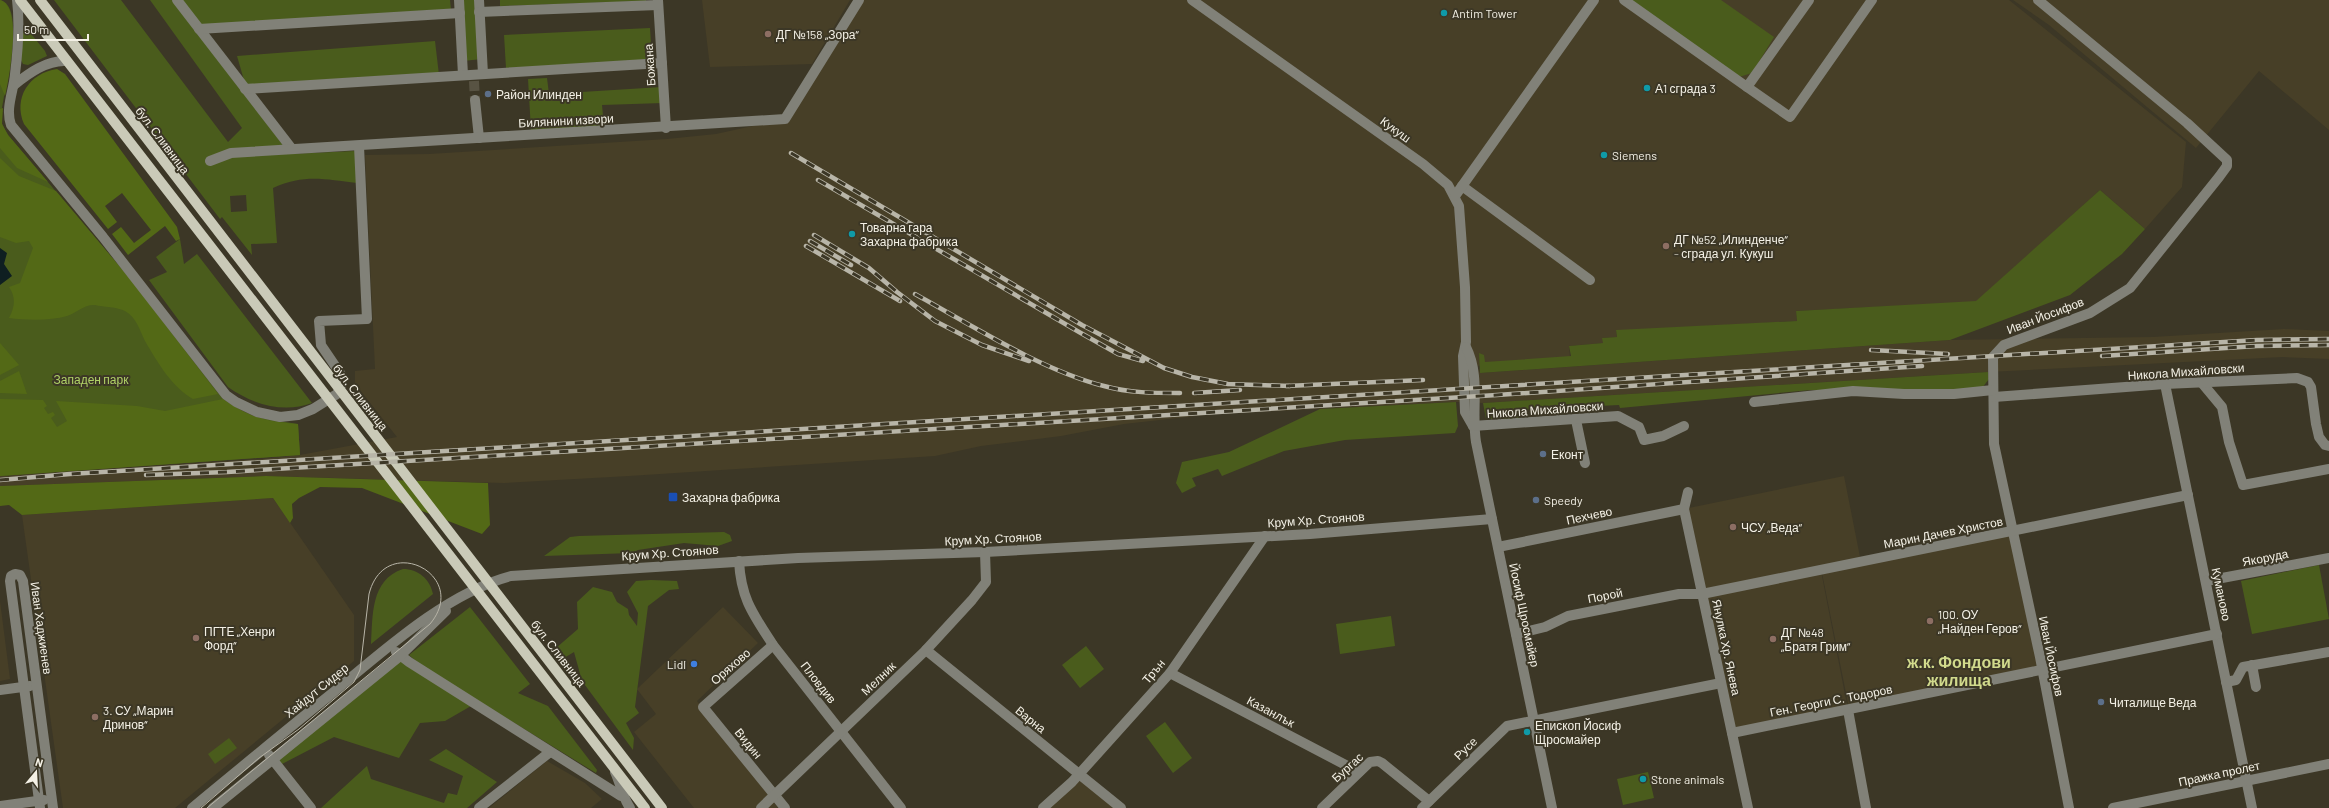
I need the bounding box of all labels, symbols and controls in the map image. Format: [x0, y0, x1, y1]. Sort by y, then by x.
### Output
place label: Antim Tower [1452, 6, 1518, 20]
marker: Antim Tower [1439, 8, 1449, 18]
scale bar [18, 16, 88, 42]
text: 50 m [24, 22, 49, 36]
place label: ДГ №158 „Зора“ [776, 27, 859, 42]
marker: ДГ №158 „Зора“ [763, 29, 773, 39]
street label: Божана [641, 43, 657, 87]
place label: А1 сграда 3 [1655, 81, 1716, 96]
marker: А1 сграда 3 [1642, 83, 1652, 93]
place label: Район Илинден [496, 87, 582, 102]
marker: Район Илинден [483, 89, 493, 99]
street label: бул. Сливница [132, 104, 193, 177]
street label: Билянини извори [518, 111, 614, 130]
street label: Кукуш [1378, 113, 1414, 145]
place label: Siemens [1612, 148, 1657, 162]
marker: Siemens [1599, 150, 1609, 160]
place label: Товарна гара Захарна фабрика [860, 220, 958, 249]
marker: Товарна гара Захарна фабрика [847, 229, 857, 239]
place label: ДГ №52 „Илинденче“ - сграда ул. Кукуш [1674, 232, 1788, 261]
marker: ДГ №52 „Илинденче“ - сграда ул. Кукуш [1661, 241, 1671, 251]
street label: Иван Йосифов [2004, 294, 2086, 337]
street label: Никола Михайловски [2127, 360, 2245, 382]
street label: бул. Сливница [330, 361, 392, 434]
park label: Западен парк [54, 372, 129, 387]
street label: Никола Михайловски [1486, 398, 1604, 420]
place label: Еконт [1551, 447, 1584, 461]
marker: Еконт [1538, 449, 1548, 459]
place label: Захарна фабрика [682, 490, 780, 505]
marker: Захарна фабрика [667, 491, 679, 503]
place label: Speedy [1544, 493, 1583, 507]
marker: Speedy [1531, 495, 1541, 505]
street label: Пехчево [1565, 503, 1614, 527]
street label: Крум Хр. Стоянов [1267, 509, 1365, 530]
street label: Марин Дачев Христов [1882, 514, 2004, 551]
place label: ЧСУ „Веда“ [1741, 520, 1803, 535]
marker: ЧСУ „Веда“ [1728, 522, 1738, 532]
street label: Крум Хр. Стоянов [944, 528, 1042, 549]
street label: Крум Хр. Стоянов [621, 542, 719, 563]
street label: Якоруда [2241, 546, 2290, 569]
street label: Йосиф Щросмайер [1506, 562, 1543, 669]
street label: Куманово [2209, 566, 2235, 622]
street label: Иван Хаджиенев [28, 581, 55, 675]
street label: Порой [1586, 585, 1624, 606]
street label: Янулка Хр. Янева [1709, 598, 1744, 697]
place label: 100. ОУ „Найден Геров“ [1938, 607, 2022, 636]
street label: Иван Йосифов [2036, 615, 2067, 698]
marker: 100. ОУ „Найден Геров“ [1925, 616, 1935, 626]
street label: бул. Сливница [528, 617, 590, 690]
place label: ПГТЕ „Хенри Форд“ [204, 624, 275, 653]
place label: ДГ №48 „Братя Грим“ [1781, 625, 1851, 654]
marker: ПГТЕ „Хенри Форд“ [191, 633, 201, 643]
marker: ДГ №48 „Братя Грим“ [1768, 634, 1778, 644]
street label: Оряхово [707, 645, 754, 688]
district label: ж.к. Фондови жилища [1906, 652, 2011, 689]
street label: Трън [1139, 656, 1168, 687]
place label: Lidl [667, 657, 686, 671]
street label: Пловдив [798, 658, 840, 706]
street label: Мелник [858, 658, 898, 698]
marker: Lidl [689, 659, 699, 669]
street label: Хайдут Сидер [281, 660, 352, 721]
street label: Ген. Георги С. Тодоров [1769, 681, 1894, 720]
street label: Казанлък [1245, 693, 1298, 730]
place label: Читалище Веда [2109, 695, 2197, 710]
marker: Читалище Веда [2096, 697, 2106, 707]
place label: 3. СУ „Марин Дринов“ [103, 703, 173, 732]
street label: Варна [1012, 703, 1049, 736]
marker: 3. СУ „Марин Дринов“ [90, 712, 100, 722]
place label: Епископ Йосиф Щросмайер [1535, 718, 1621, 747]
street label: Видин [732, 725, 765, 762]
marker: Епископ Йосиф Щросмайер [1522, 727, 1532, 737]
street label: Русе [1451, 734, 1480, 763]
street label: Бургас [1329, 749, 1366, 785]
north arrow [16, 752, 56, 792]
text: N [34, 755, 45, 769]
street label: Пражка пролет [2177, 757, 2262, 789]
place label: Stone animals [1651, 772, 1724, 786]
marker: Stone animals [1638, 774, 1648, 784]

